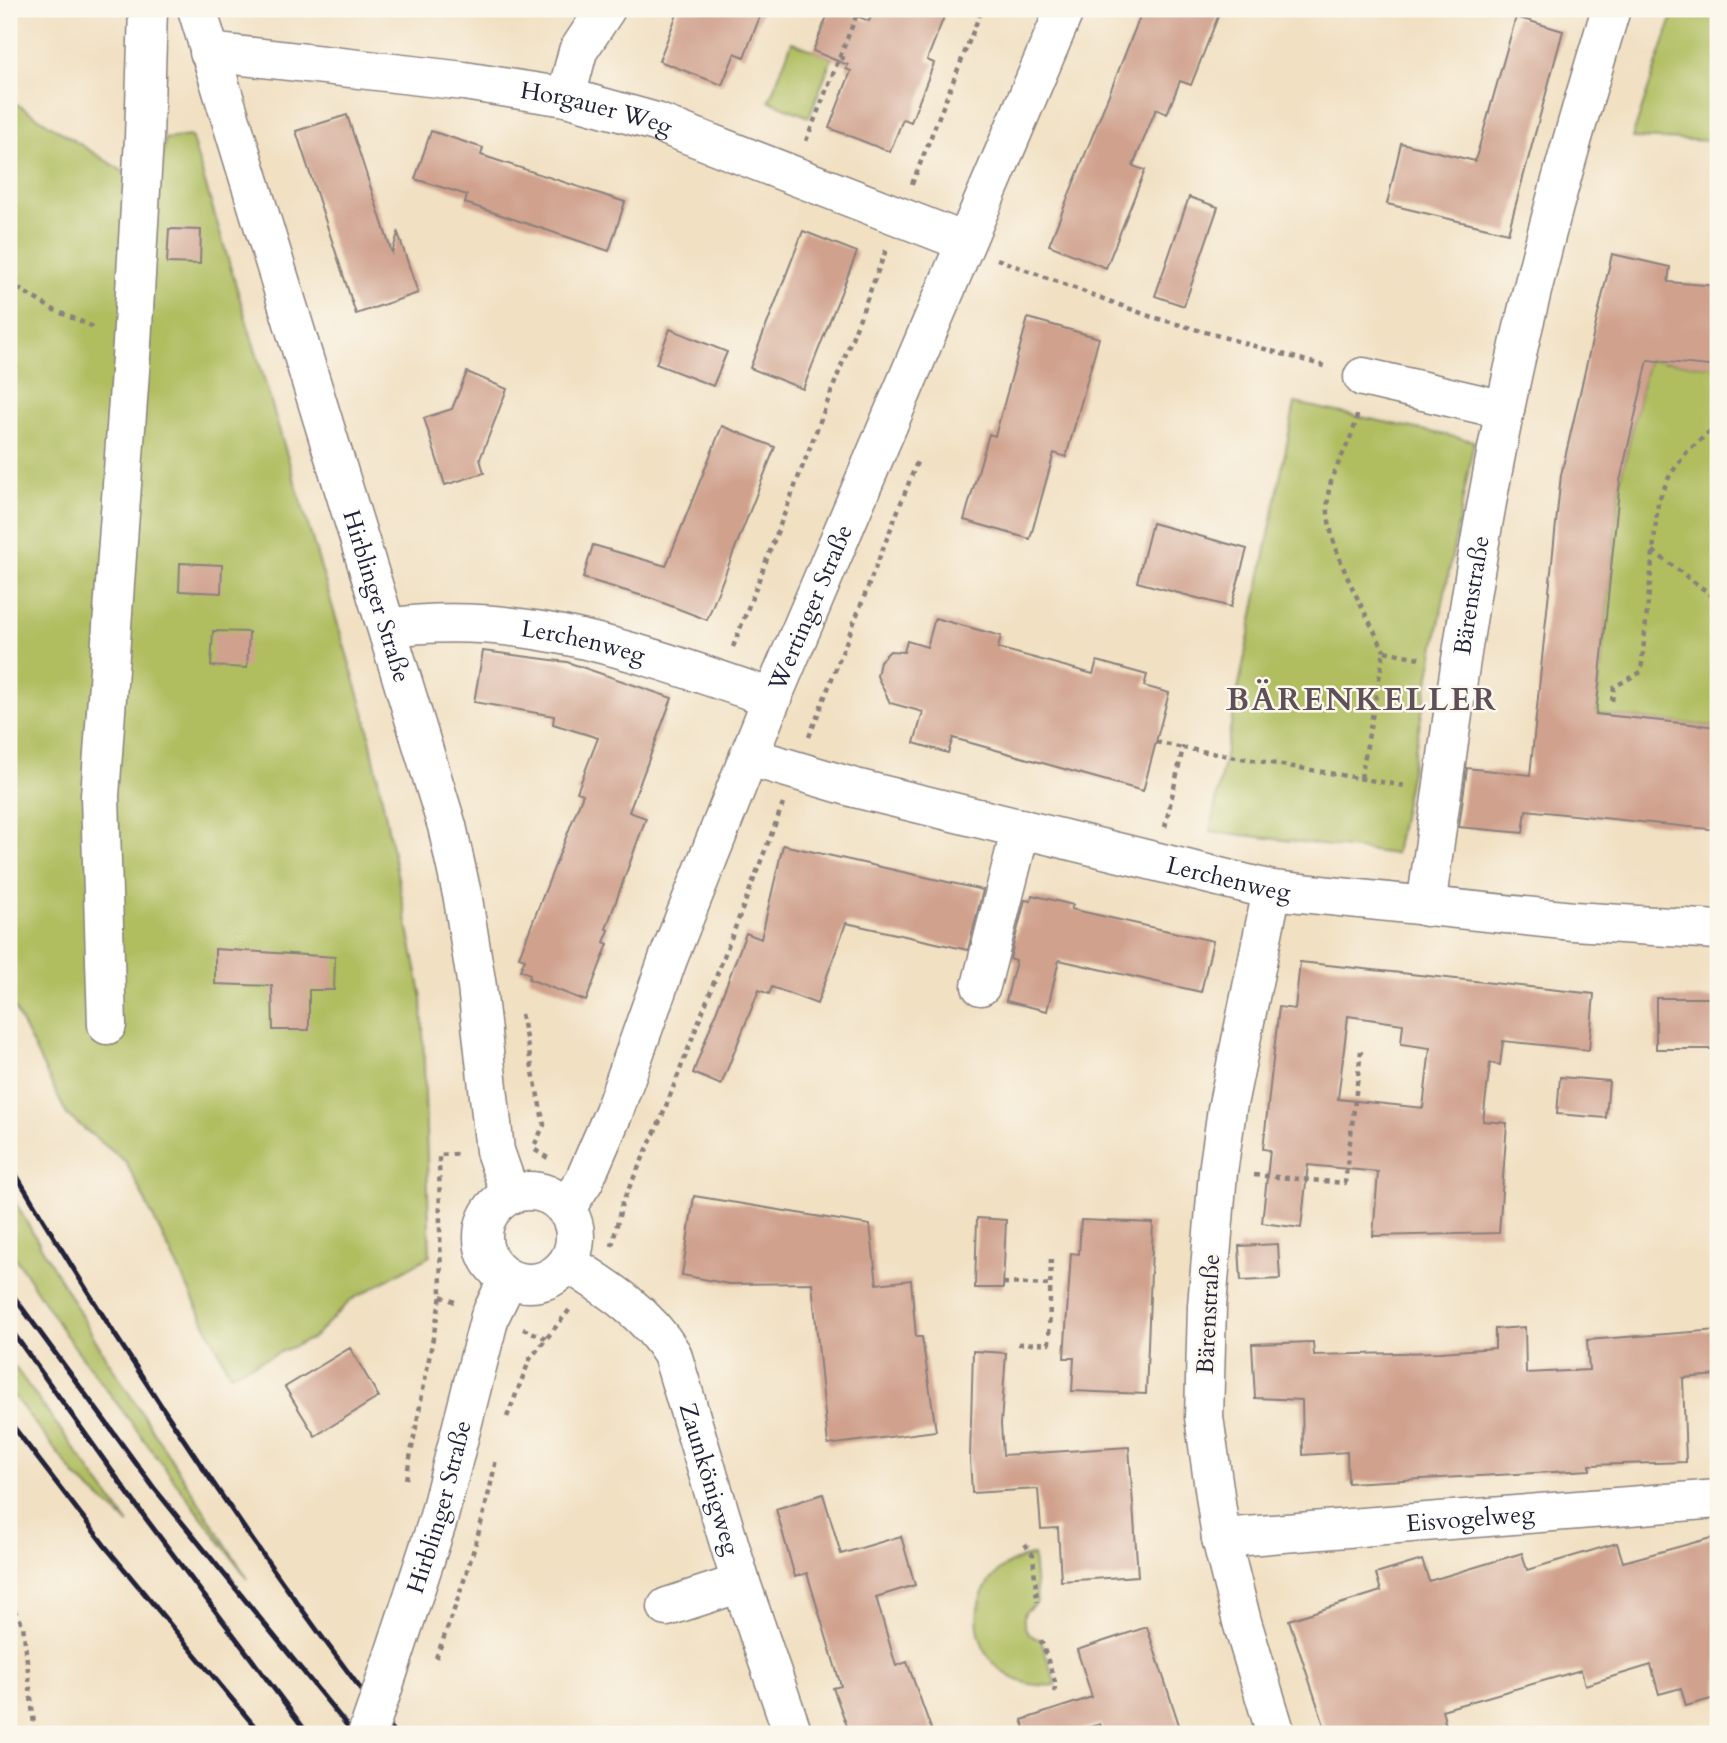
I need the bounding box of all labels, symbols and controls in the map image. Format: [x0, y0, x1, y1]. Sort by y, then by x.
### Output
street label: Horgauer Weg [518, 74, 678, 144]
street label: Hirblinger Straße [334, 506, 418, 686]
street label: Wertinger Straße [761, 520, 861, 697]
street label: Bärenstraße [1446, 533, 1498, 657]
street label: Lerchenweg [519, 612, 650, 672]
district label: BÄRENKELLER [1226, 678, 1498, 722]
street label: Lerchenweg [1163, 849, 1293, 909]
street label: Bärenstraße [1189, 1253, 1228, 1375]
street label: Zaunkönigweg [671, 1399, 748, 1560]
street label: Hirblinger Straße [399, 1417, 480, 1598]
street label: Eisvogelweg [1405, 1497, 1536, 1540]

